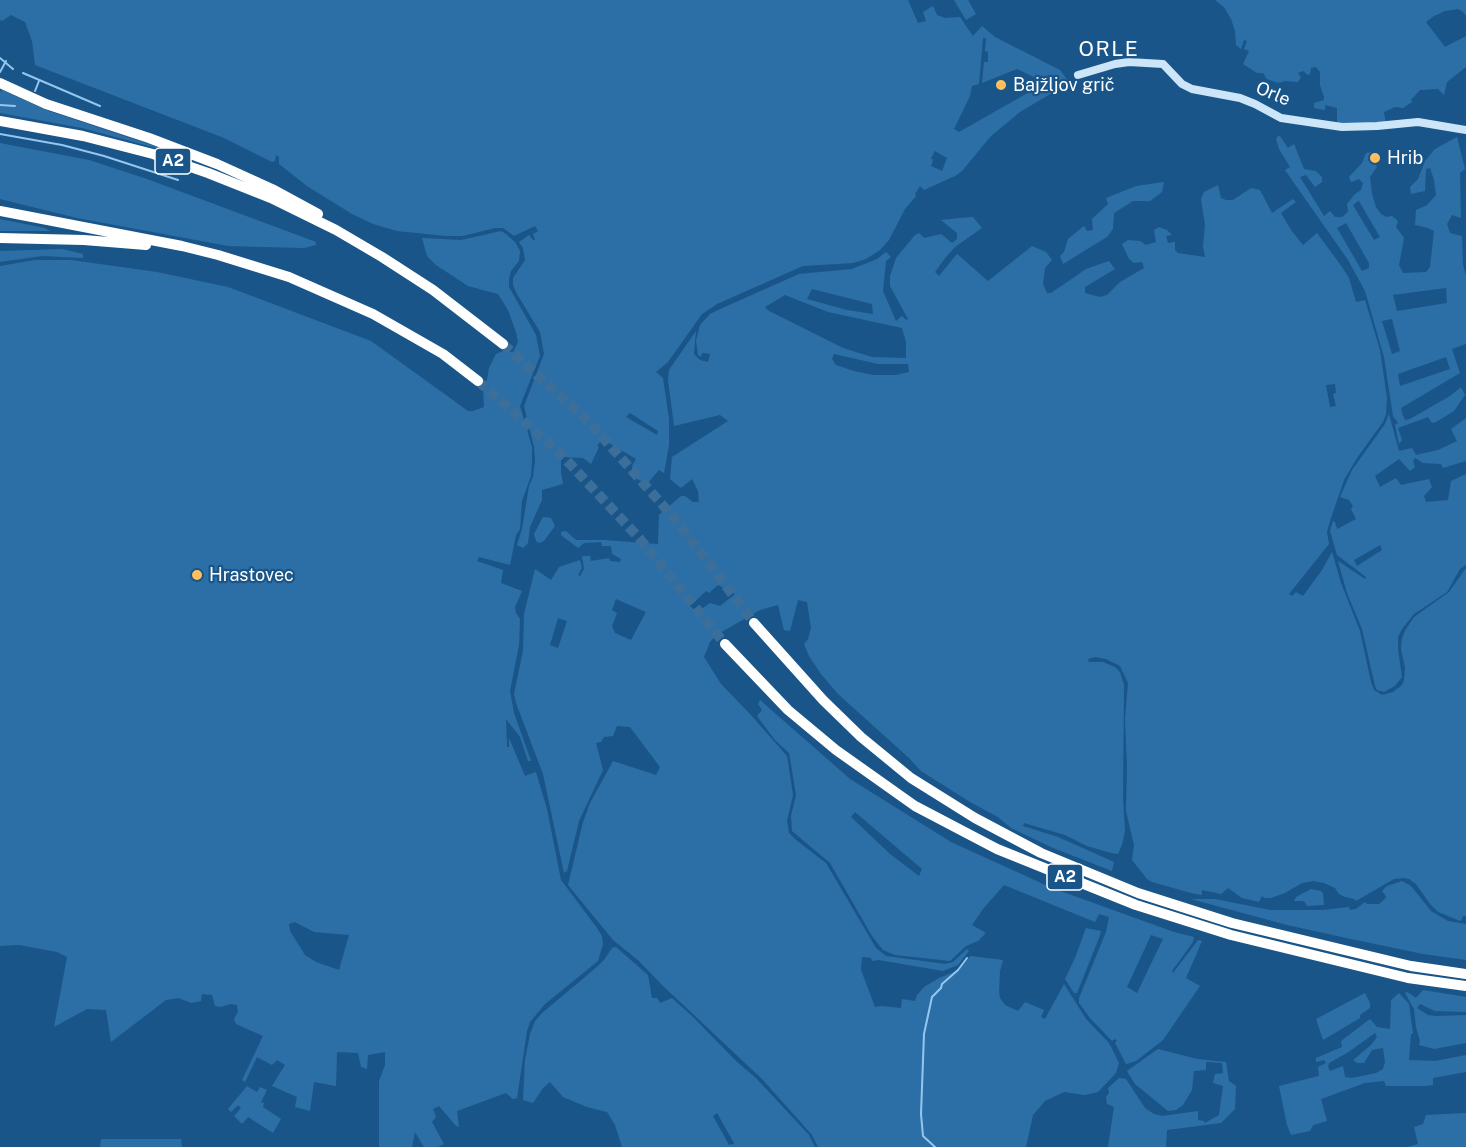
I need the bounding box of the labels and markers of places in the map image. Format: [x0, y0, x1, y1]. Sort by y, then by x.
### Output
place label: Bajžljov grič [1013, 74, 1115, 96]
marker: Bajžljov grič [994, 78, 1008, 92]
place label: Hrib [1387, 147, 1423, 169]
marker: Hrib [1368, 151, 1382, 165]
place label: Hrastovec [209, 564, 294, 586]
marker: Hrastovec [190, 568, 204, 582]

